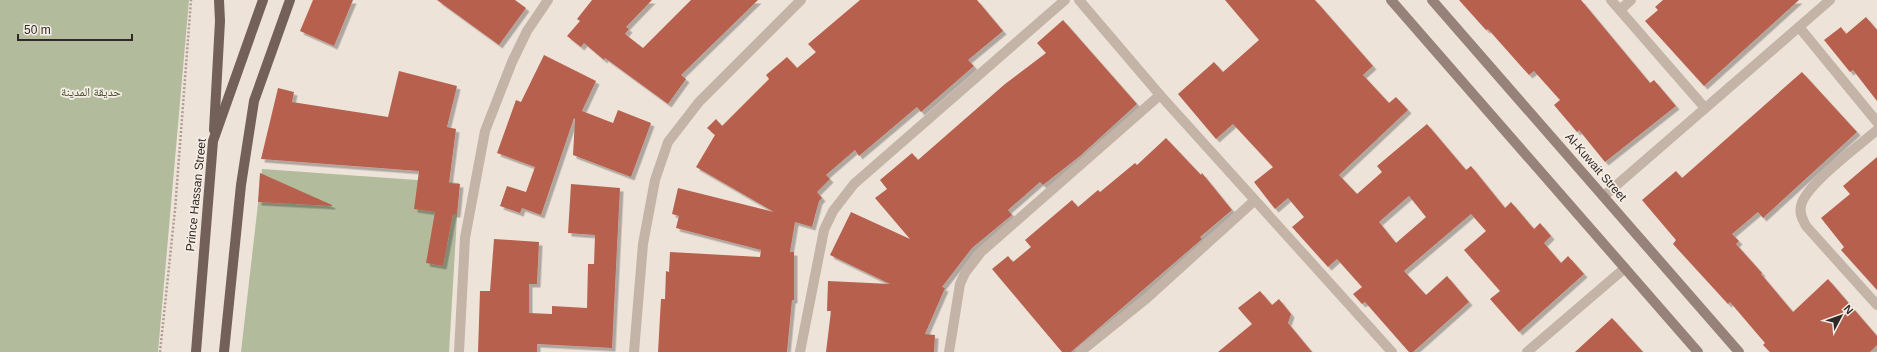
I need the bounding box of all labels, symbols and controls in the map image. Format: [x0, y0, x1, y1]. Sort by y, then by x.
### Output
scale bar [18, 16, 132, 42]
text: 50 m [24, 23, 51, 37]
park label: حديقة المدينة [61, 85, 121, 99]
street label: Al-Kuwait Street [1562, 130, 1630, 205]
street label: Prince Hassan Street [183, 137, 209, 252]
north arrow [1821, 296, 1861, 336]
text: N [1841, 303, 1856, 316]

